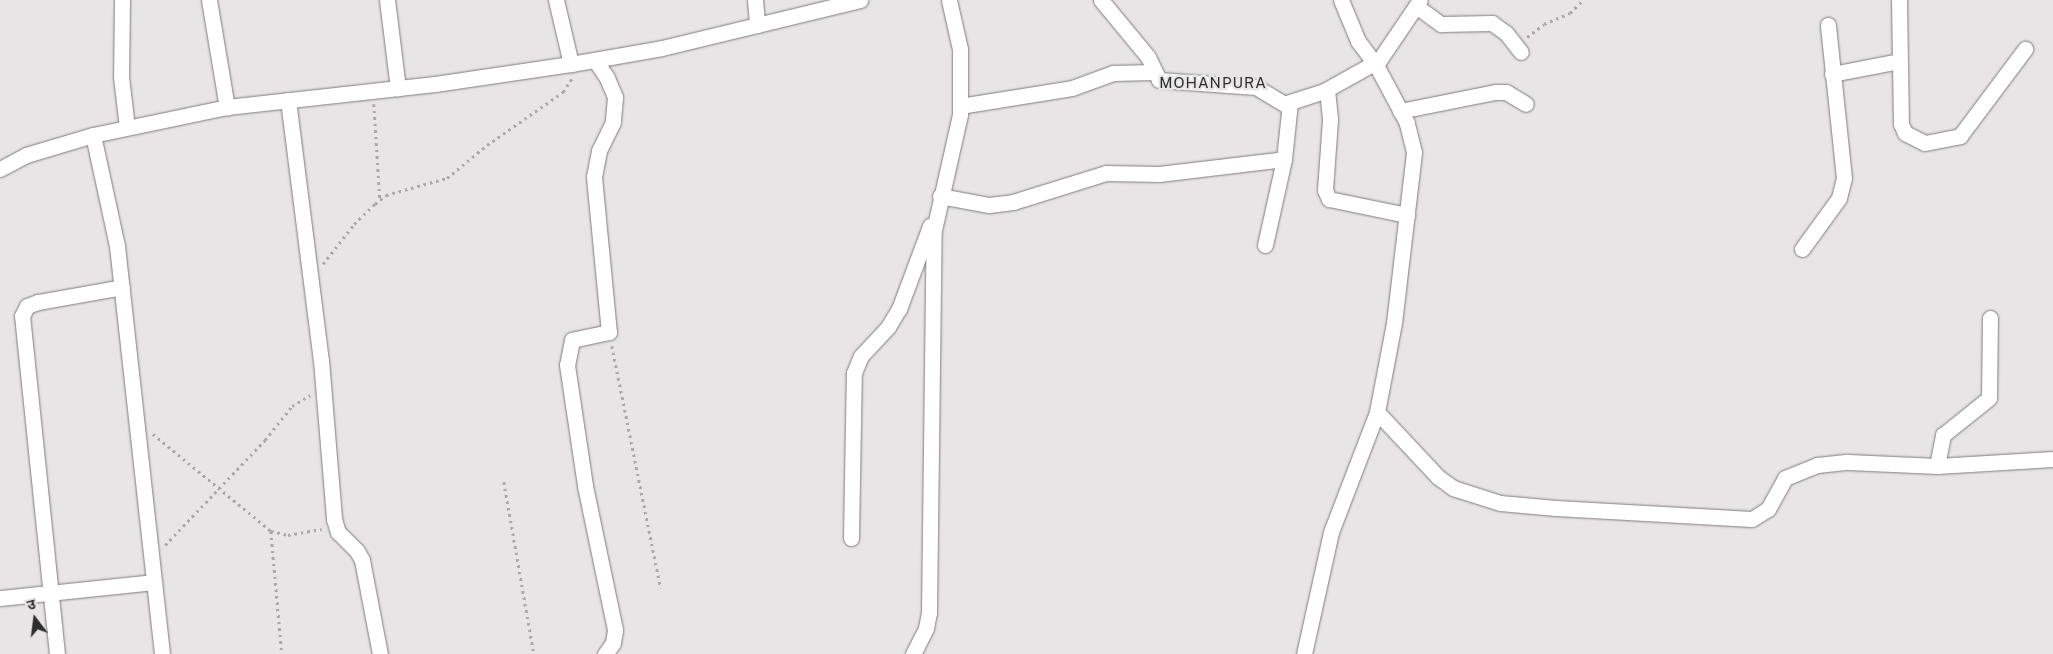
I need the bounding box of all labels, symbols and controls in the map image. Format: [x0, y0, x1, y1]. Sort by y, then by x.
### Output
district label: MOHANPURA [1158, 74, 1268, 92]
north arrow [10, 594, 60, 644]
text: उ [25, 596, 37, 613]

